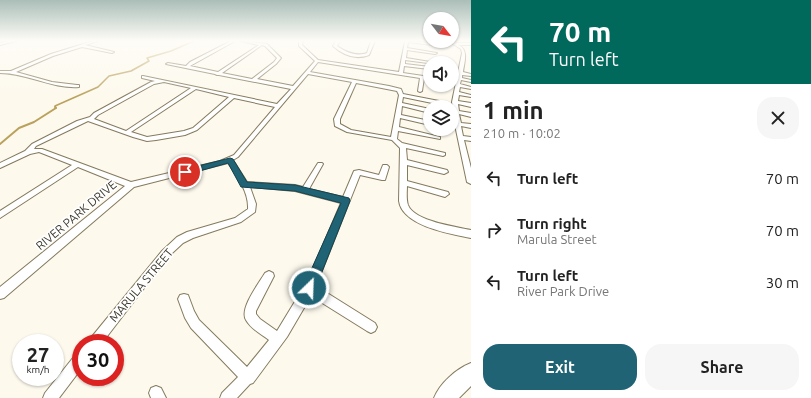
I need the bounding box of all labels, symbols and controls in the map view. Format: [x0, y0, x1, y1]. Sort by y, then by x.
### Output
north arrow [423, 12, 459, 48]
map controls [423, 12, 459, 136]
icon: left [483, 16, 535, 68]
text: 70 m [549, 16, 611, 47]
text: Turn left [549, 49, 619, 69]
button: sound [423, 56, 459, 92]
text: 1 min [483, 97, 544, 124]
button: close [757, 97, 799, 139]
button: layers [423, 100, 459, 136]
text: 210 m · 10:02 [483, 126, 561, 140]
pin [168, 155, 202, 189]
icon: arrive [174, 161, 196, 183]
icon: left [483, 167, 505, 189]
text: Turn left [517, 170, 578, 187]
text: 70 m [766, 170, 799, 187]
street label: RIVER PARK DRIVE [33, 178, 119, 252]
text: Turn right [517, 215, 587, 232]
icon: right [483, 219, 505, 241]
text: 70 m [766, 222, 799, 239]
text: Marula Street [517, 232, 597, 246]
street label: MARULA STREET [107, 246, 176, 324]
position arrow [288, 267, 330, 309]
text: Turn left [517, 267, 578, 284]
icon: left [483, 271, 505, 293]
text: 30 m [766, 274, 799, 291]
text: River Park Drive [517, 284, 609, 298]
speed limit sign: 30 [72, 334, 124, 386]
text: 27 [27, 343, 49, 366]
button: Exit [483, 344, 637, 390]
button: Share [645, 344, 799, 390]
text: km/h [26, 364, 50, 375]

